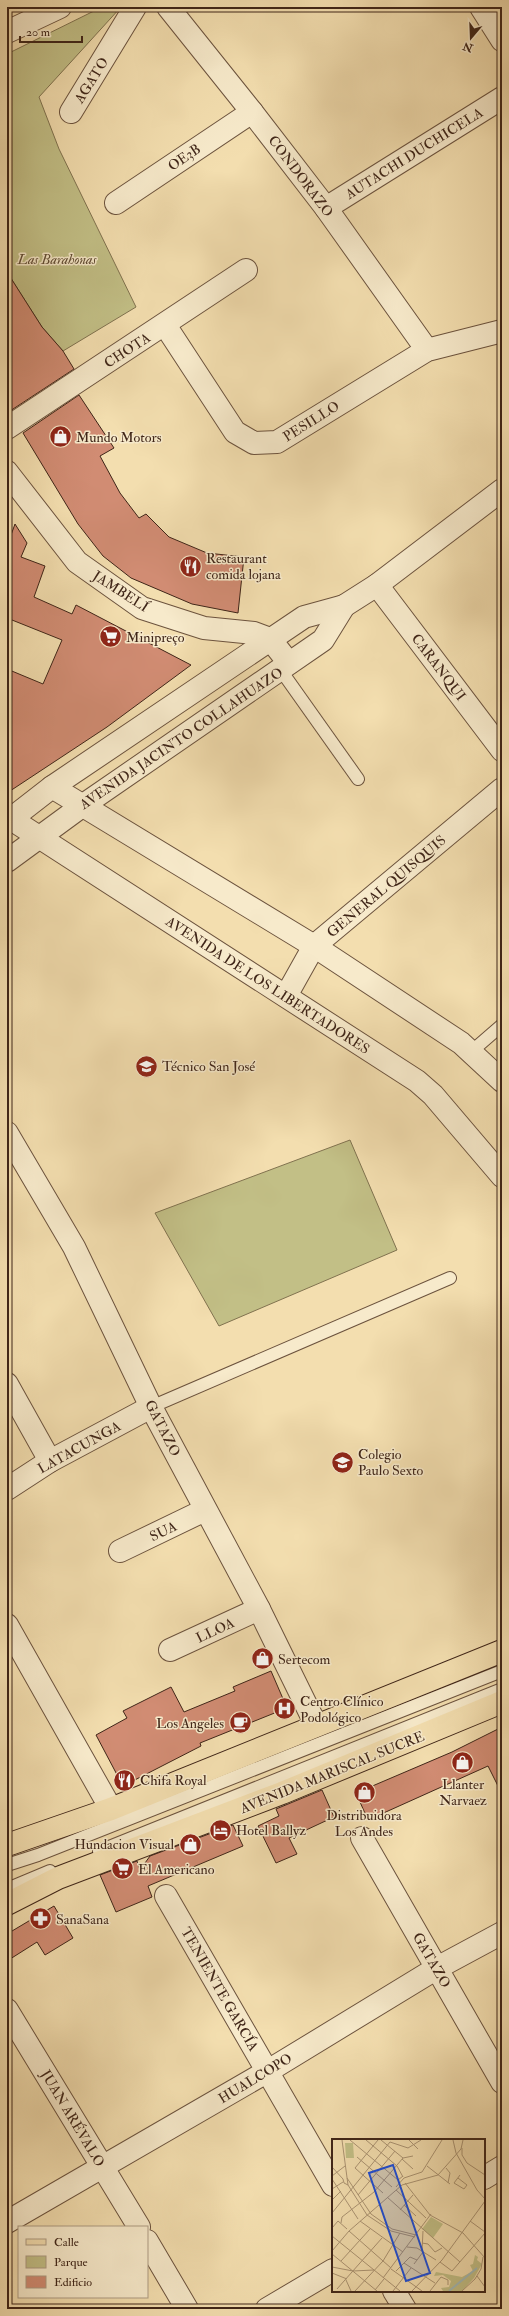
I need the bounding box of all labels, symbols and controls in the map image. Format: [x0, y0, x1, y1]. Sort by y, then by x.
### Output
scale bar [20, 18, 82, 44]
north arrow [451, 18, 491, 58]
text: 20 m [26, 25, 51, 40]
text: N [460, 39, 476, 55]
street label: AGATO [70, 54, 112, 107]
street label: AUTACHI DUCHICELA [341, 104, 486, 203]
street label: CONDORAZO [264, 132, 337, 220]
street label: OE3B [165, 140, 204, 174]
park label: Las Barahonas [17, 251, 98, 268]
street label: CHOTA [101, 329, 154, 372]
street label: PESILLO [280, 397, 343, 445]
shop icon: Mundo Motors [47, 424, 73, 450]
place label: Mundo Motors [76, 429, 162, 446]
place label: Restaurant comida lojana [206, 550, 281, 583]
restaurant icon: Restaurant comida lojana [177, 553, 203, 579]
street label: JAMBELÍ [89, 567, 153, 616]
supermarket icon: Minipreço [98, 624, 124, 650]
place label: Minipreço [126, 629, 185, 647]
street label: CARANQUI [408, 630, 470, 704]
street label: AVENIDA JACINTO COLLAHUAZO [76, 664, 286, 814]
street label: GENERAL QUISQUIS [323, 832, 449, 941]
street label: AVENIDA DE LOS LIBERTADORES [162, 912, 373, 1058]
school or university icon: Técnico San José [133, 1053, 159, 1079]
place label: Técnico San José [162, 1058, 255, 1075]
street label: GATAZO [141, 1397, 184, 1459]
street label: LATACUNGA [35, 1418, 124, 1477]
place label: Colegio Paulo Sexto [358, 1446, 423, 1479]
school or university icon: Colegio Paulo Sexto [329, 1449, 355, 1475]
street label: SUA [147, 1518, 180, 1545]
street label: LLOA [193, 1614, 237, 1647]
shop icon: Sertecom [249, 1646, 275, 1672]
place label: Sertecom [278, 1651, 331, 1668]
place label: Centro Clínico Podológico [300, 1693, 384, 1726]
hospital icon: Centro Clínico Podológico [271, 1696, 297, 1722]
cafe icon: Los Angeles [227, 1710, 253, 1736]
place label: Los Angeles [156, 1715, 224, 1732]
street label: AVENIDA MARISCAL SUCRE [237, 1728, 427, 1818]
shop icon: Llanter Narvaez [450, 1749, 476, 1775]
restaurant icon: Chifa Royal [112, 1767, 138, 1793]
place label: Chifa Royal [140, 1772, 207, 1790]
place label: Llanter Narvaez [439, 1776, 487, 1809]
shop icon: Distribuidora Los Andes [351, 1780, 377, 1806]
place label: Distribuidora Los Andes [326, 1807, 402, 1840]
hotel icon: Hotel Ballyz [207, 1817, 233, 1843]
place label: Hotel Ballyz [236, 1822, 306, 1840]
shop icon: Hundacion Visual [177, 1831, 203, 1857]
place label: Hundacion Visual [74, 1836, 174, 1853]
supermarket icon: El Americano [110, 1856, 136, 1882]
place label: El Americano [138, 1861, 215, 1878]
pharmacy icon: SanaSana [28, 1906, 54, 1932]
place label: SanaSana [56, 1911, 109, 1928]
street label: TENIENTE GARCÍA [177, 1924, 262, 2054]
street label: GATAZO [409, 1930, 454, 1991]
street label: HUALCOPO [215, 2050, 295, 2107]
street label: JUAN ARÉVALO [36, 2066, 108, 2170]
inset map [332, 2139, 485, 2292]
legend [18, 2226, 148, 2298]
text: Calle [54, 2235, 79, 2250]
text: Parque [54, 2255, 88, 2270]
text: Edificio [54, 2275, 92, 2290]

